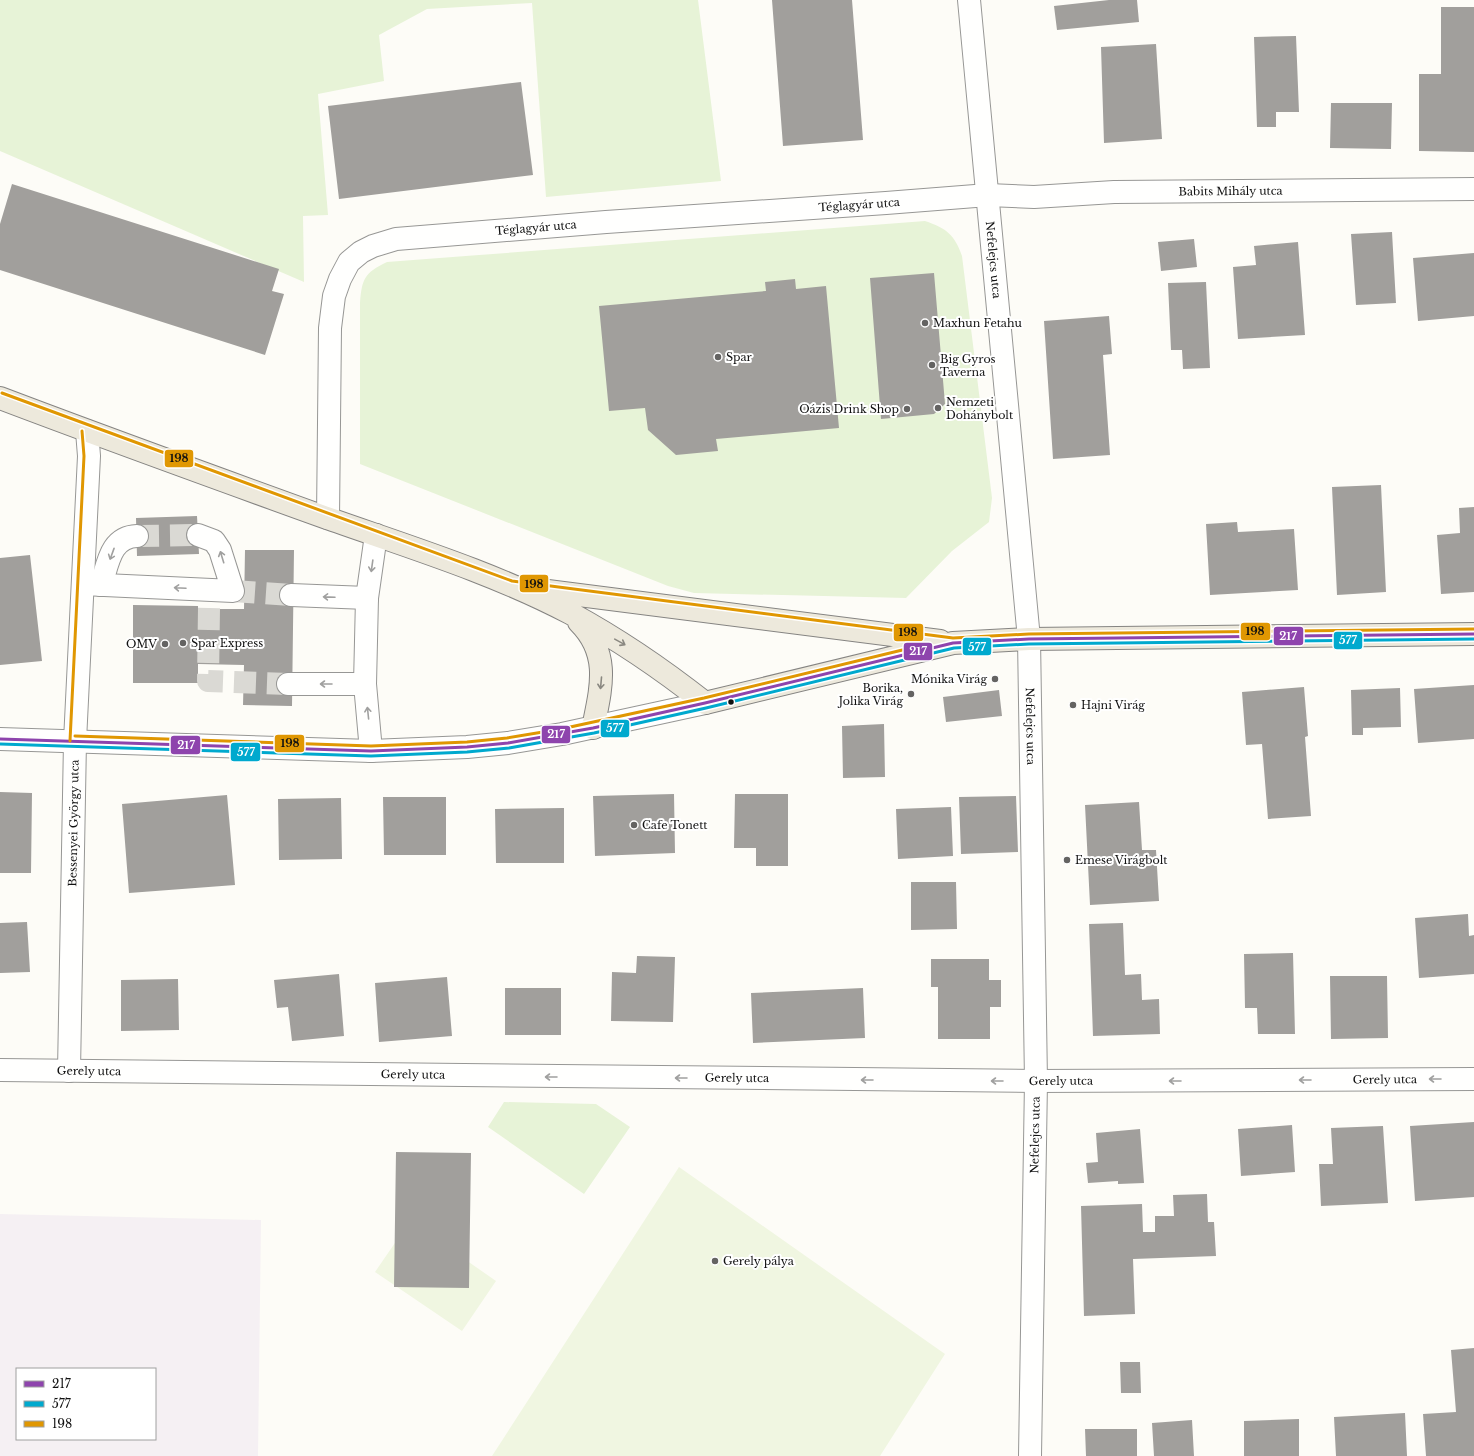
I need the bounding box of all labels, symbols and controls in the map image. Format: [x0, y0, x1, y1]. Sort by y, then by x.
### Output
street label: Babits Mihály utca [1178, 184, 1284, 198]
street label: Téglagyár utca [818, 195, 901, 215]
street label: Téglagyár utca [495, 217, 578, 238]
street label: Nefelejcs utca [983, 221, 1004, 300]
place label: Maxhun Fetahu [933, 316, 1022, 330]
marker: Maxhun Fetahu [920, 318, 930, 328]
place label: Spar [726, 350, 753, 364]
marker: Spar [713, 352, 723, 362]
place label: Big Gyros Taverna [940, 352, 996, 379]
marker: Big Gyros Taverna [927, 360, 937, 370]
place label: Nemzeti Dohánybolt [946, 395, 1014, 422]
place label: Oázis Drink Shop [799, 402, 899, 416]
marker: Nemzeti Dohánybolt [933, 403, 943, 413]
marker: Oázis Drink Shop [902, 404, 912, 414]
line badge: 198 [164, 449, 194, 468]
text: 198 [169, 451, 189, 465]
one-way arrow [108, 547, 116, 559]
one-way arrow [218, 551, 225, 564]
one-way arrow [368, 559, 376, 572]
line badge: 198 [519, 574, 549, 593]
text: 198 [524, 577, 544, 591]
one-way arrow [174, 585, 187, 592]
one-way arrow [323, 593, 336, 600]
line badge: 198 [1240, 622, 1271, 641]
line badge: 198 [893, 623, 924, 642]
text: 198 [1245, 624, 1265, 638]
text: 198 [898, 625, 918, 639]
line badge: 217 [1273, 626, 1304, 646]
text: 217 [1279, 629, 1297, 643]
line badge: 577 [1333, 631, 1363, 650]
text: 577 [1339, 633, 1357, 647]
place label: Spar Express [191, 636, 263, 650]
place label: OMV [126, 637, 157, 651]
line badge: 577 [962, 637, 992, 656]
marker: Spar Express [178, 638, 188, 648]
one-way arrow [614, 638, 626, 646]
marker: OMV [160, 639, 170, 649]
text: 577 [968, 640, 986, 654]
line badge: 217 [903, 642, 933, 661]
text: 217 [909, 644, 927, 658]
place label: Mónika Virág [911, 672, 987, 686]
marker: Mónika Virág [990, 674, 1000, 684]
one-way arrow [597, 676, 605, 689]
one-way arrow [320, 680, 333, 688]
place label: Borika, Jolika Virág [837, 681, 903, 708]
street label: Nefelejcs utca [1023, 687, 1038, 766]
marker: Borika, Jolika Virág [906, 689, 916, 699]
unlabelled marker [726, 697, 736, 707]
place label: Hajni Virág [1081, 698, 1145, 712]
marker: Hajni Virág [1068, 700, 1078, 710]
one-way arrow [364, 707, 371, 720]
line badge: 577 [600, 719, 630, 738]
text: 577 [606, 721, 624, 735]
line badge: 217 [541, 725, 571, 744]
text: 217 [547, 727, 565, 741]
line badge: 198 [274, 734, 305, 753]
line badge: 217 [170, 735, 201, 755]
text: 198 [280, 736, 300, 750]
text: 217 [177, 738, 195, 752]
line badge: 577 [230, 742, 261, 762]
text: 577 [237, 745, 255, 759]
street label: Bessenyei György utca [65, 758, 82, 887]
place label: Cafe Tonett [642, 818, 708, 832]
marker: Cafe Tonett [629, 820, 639, 830]
place label: Emese Virágbolt [1075, 853, 1168, 867]
marker: Emese Virágbolt [1062, 855, 1072, 865]
street label: Gerely utca [57, 1064, 122, 1078]
street label: Gerely utca [381, 1067, 446, 1082]
street label: Gerely utca [705, 1070, 770, 1085]
street label: Gerely utca [1353, 1072, 1418, 1087]
one-way arrow [545, 1073, 558, 1081]
one-way arrow [675, 1074, 688, 1082]
street label: Gerely utca [1029, 1074, 1094, 1088]
one-way arrow [1429, 1075, 1442, 1083]
one-way arrow [861, 1076, 874, 1084]
one-way arrow [1299, 1076, 1312, 1084]
one-way arrow [991, 1077, 1004, 1085]
one-way arrow [1169, 1077, 1182, 1085]
street label: Nefelejcs utca [1027, 1095, 1043, 1174]
place label: Gerely pálya [723, 1254, 795, 1268]
marker: Gerely pálya [710, 1256, 720, 1266]
legend [16, 1368, 156, 1440]
text: 217 [52, 1376, 72, 1391]
text: 577 [52, 1396, 72, 1411]
text: 198 [52, 1416, 72, 1431]

